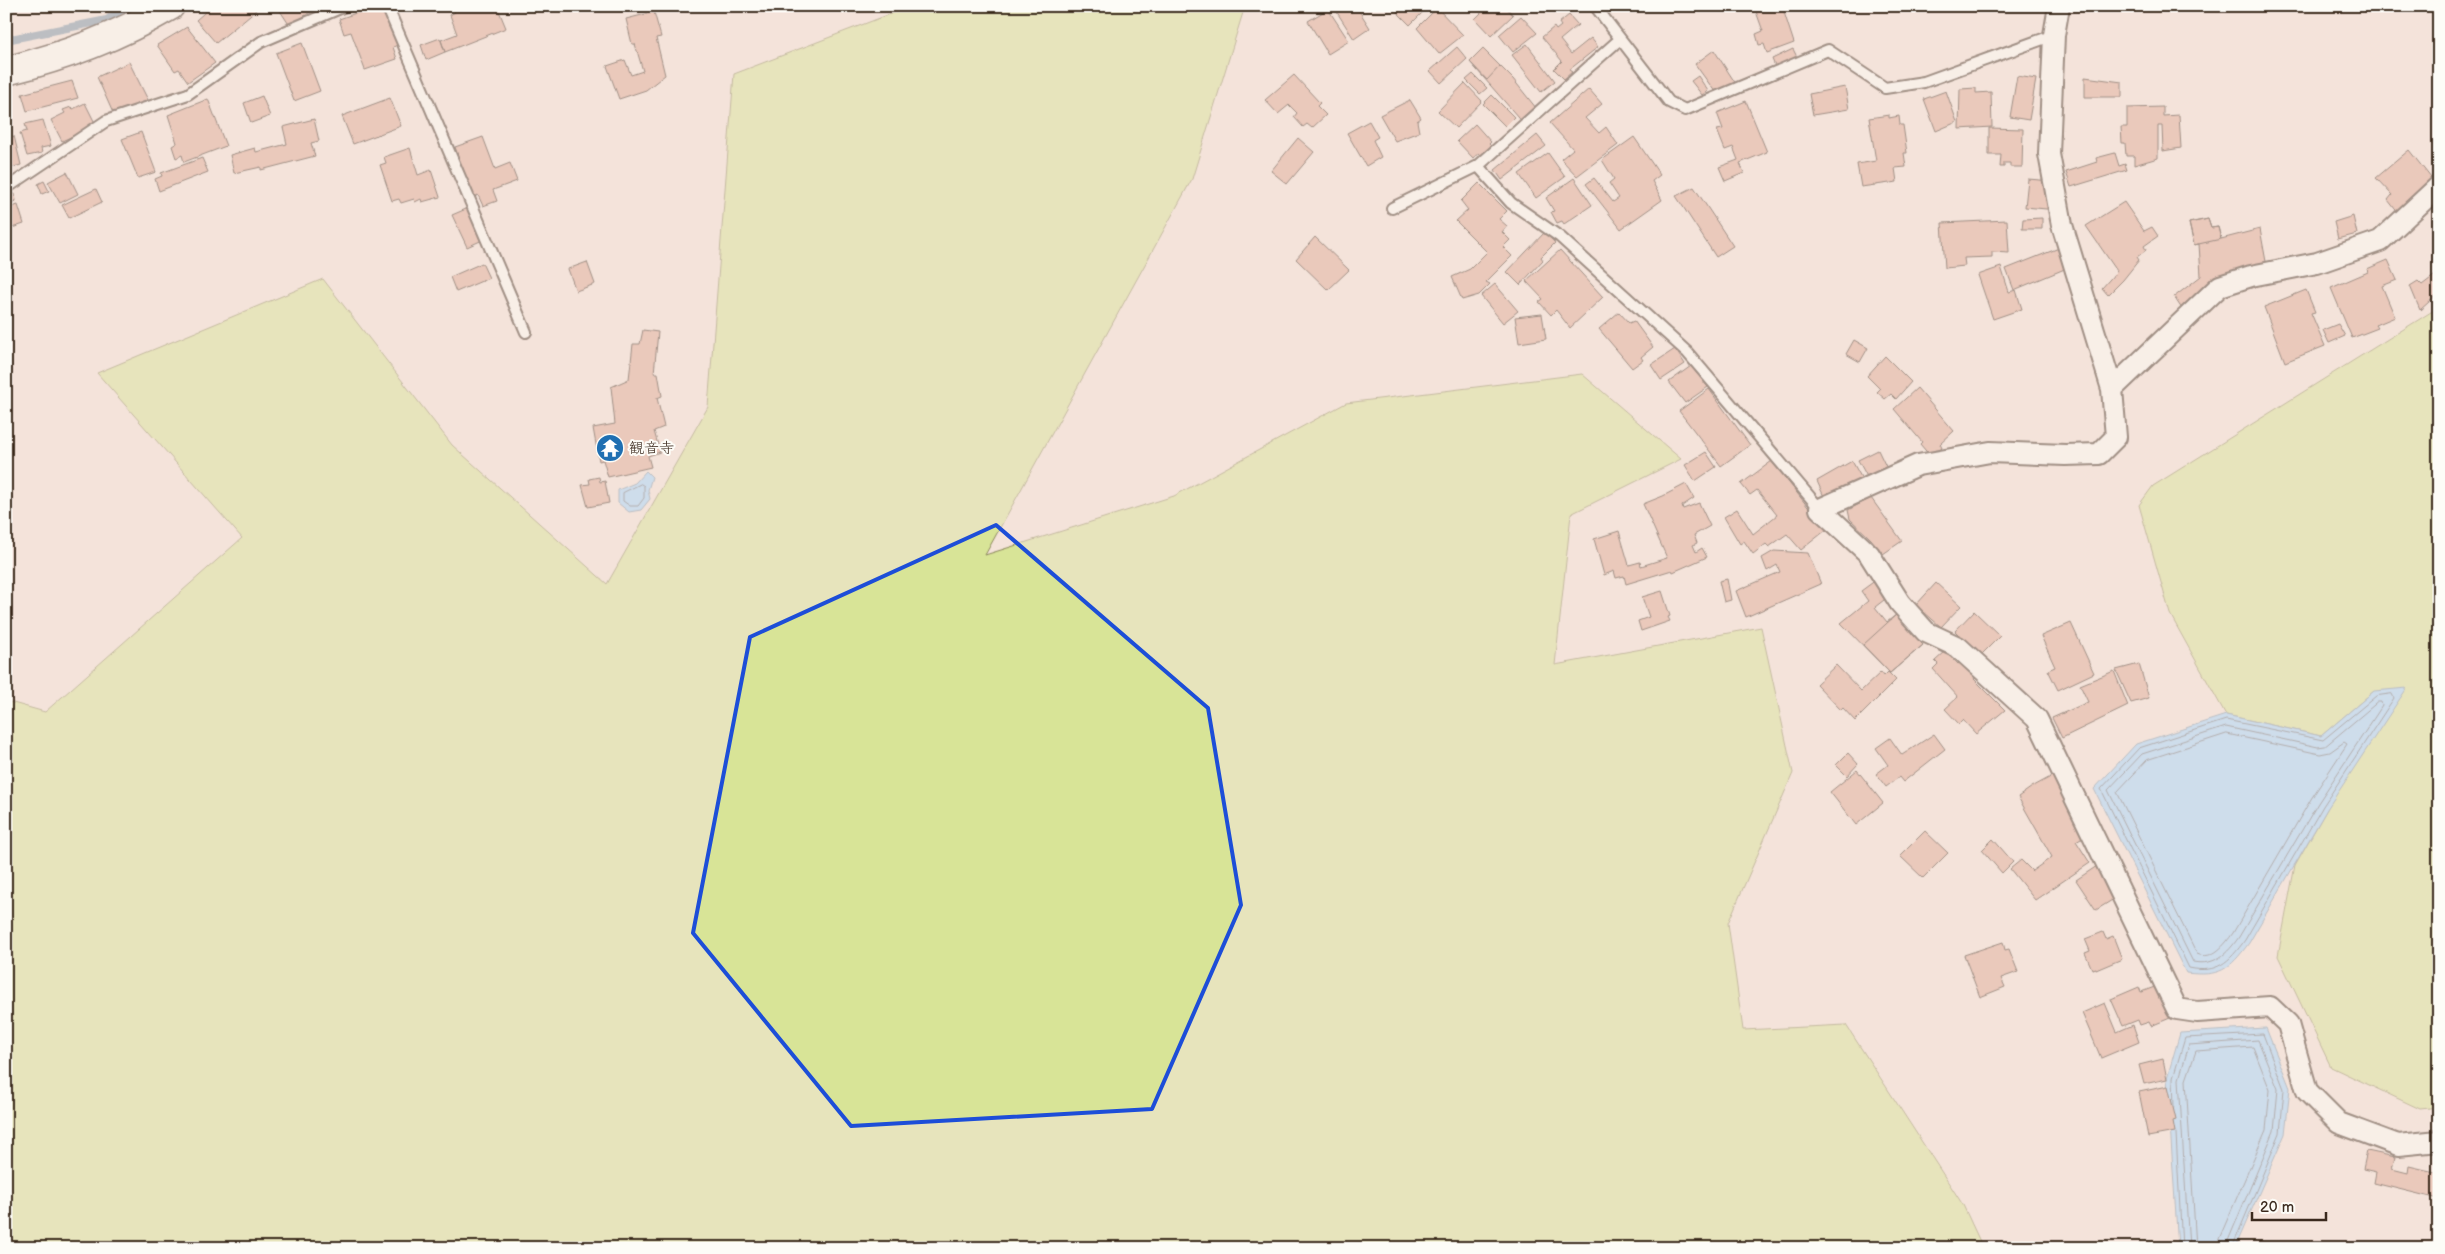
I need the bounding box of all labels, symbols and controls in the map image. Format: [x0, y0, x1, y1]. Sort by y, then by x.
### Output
temple icon: 観音寺 [595, 433, 625, 463]
place label: 観音寺 [629, 439, 674, 458]
scale bar [2252, 1189, 2326, 1221]
text: 20 m [2260, 1198, 2294, 1217]

